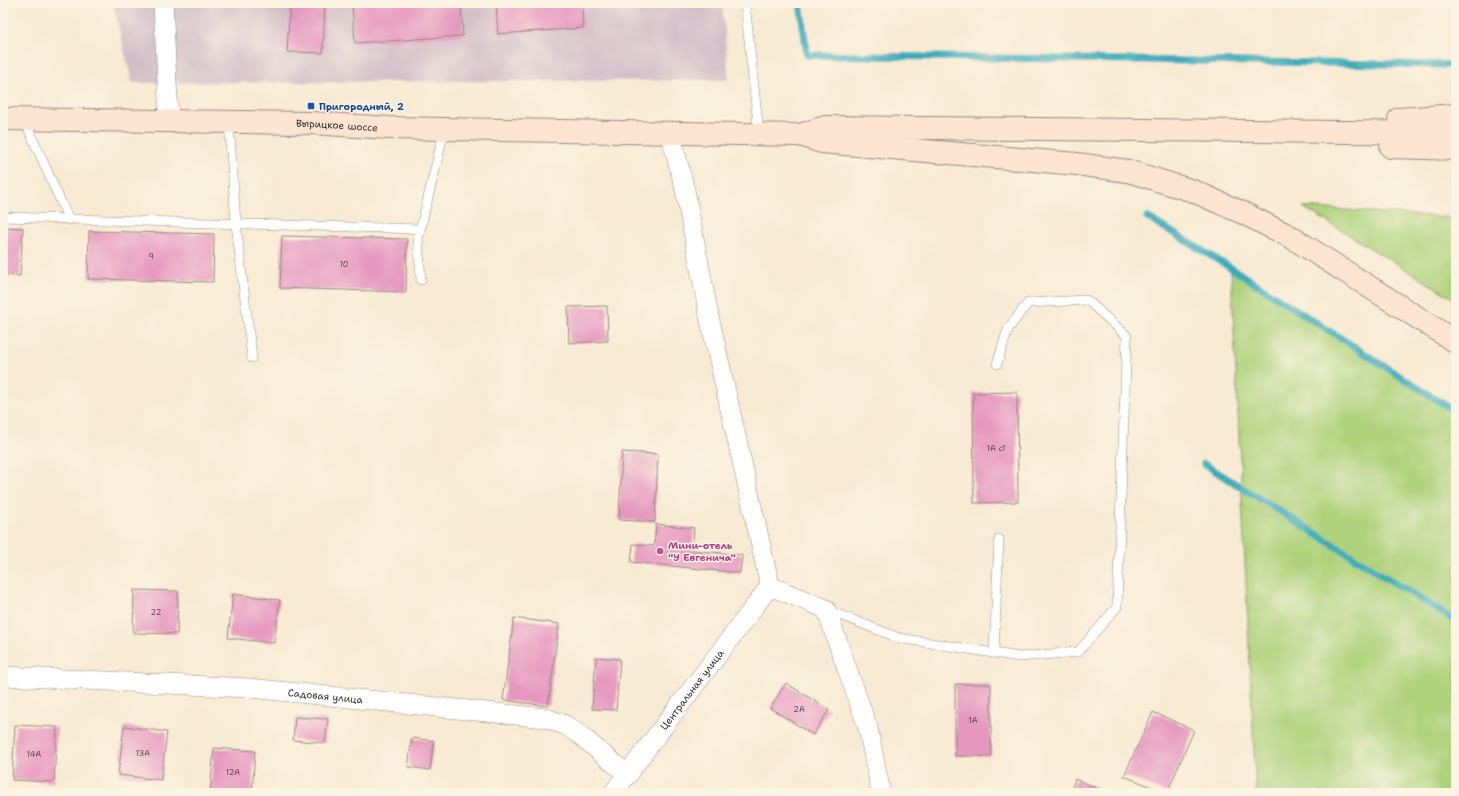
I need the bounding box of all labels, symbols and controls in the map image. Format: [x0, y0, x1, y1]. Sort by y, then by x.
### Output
place label: Пригородный, 2 [319, 100, 404, 113]
marker: Пригородный, 2 [306, 101, 316, 111]
street label: Вырицкое шоссе [296, 116, 379, 134]
house number: 9 [148, 251, 154, 262]
house number: 10 [340, 259, 348, 270]
house number: 1А с1 [987, 443, 1005, 454]
place label: Мини-отель "У Евгенича" [668, 539, 736, 564]
marker: Мини-отель "У Евгенича" [655, 546, 665, 556]
house number: 22 [151, 607, 162, 618]
street label: Центральная улица [657, 646, 727, 732]
street label: Садовая улица [287, 685, 364, 706]
house number: 2А [793, 704, 805, 715]
house number: 1А [968, 715, 978, 726]
house number: 13А [136, 748, 150, 759]
house number: 14А [27, 749, 41, 760]
house number: 12А [226, 767, 240, 778]

